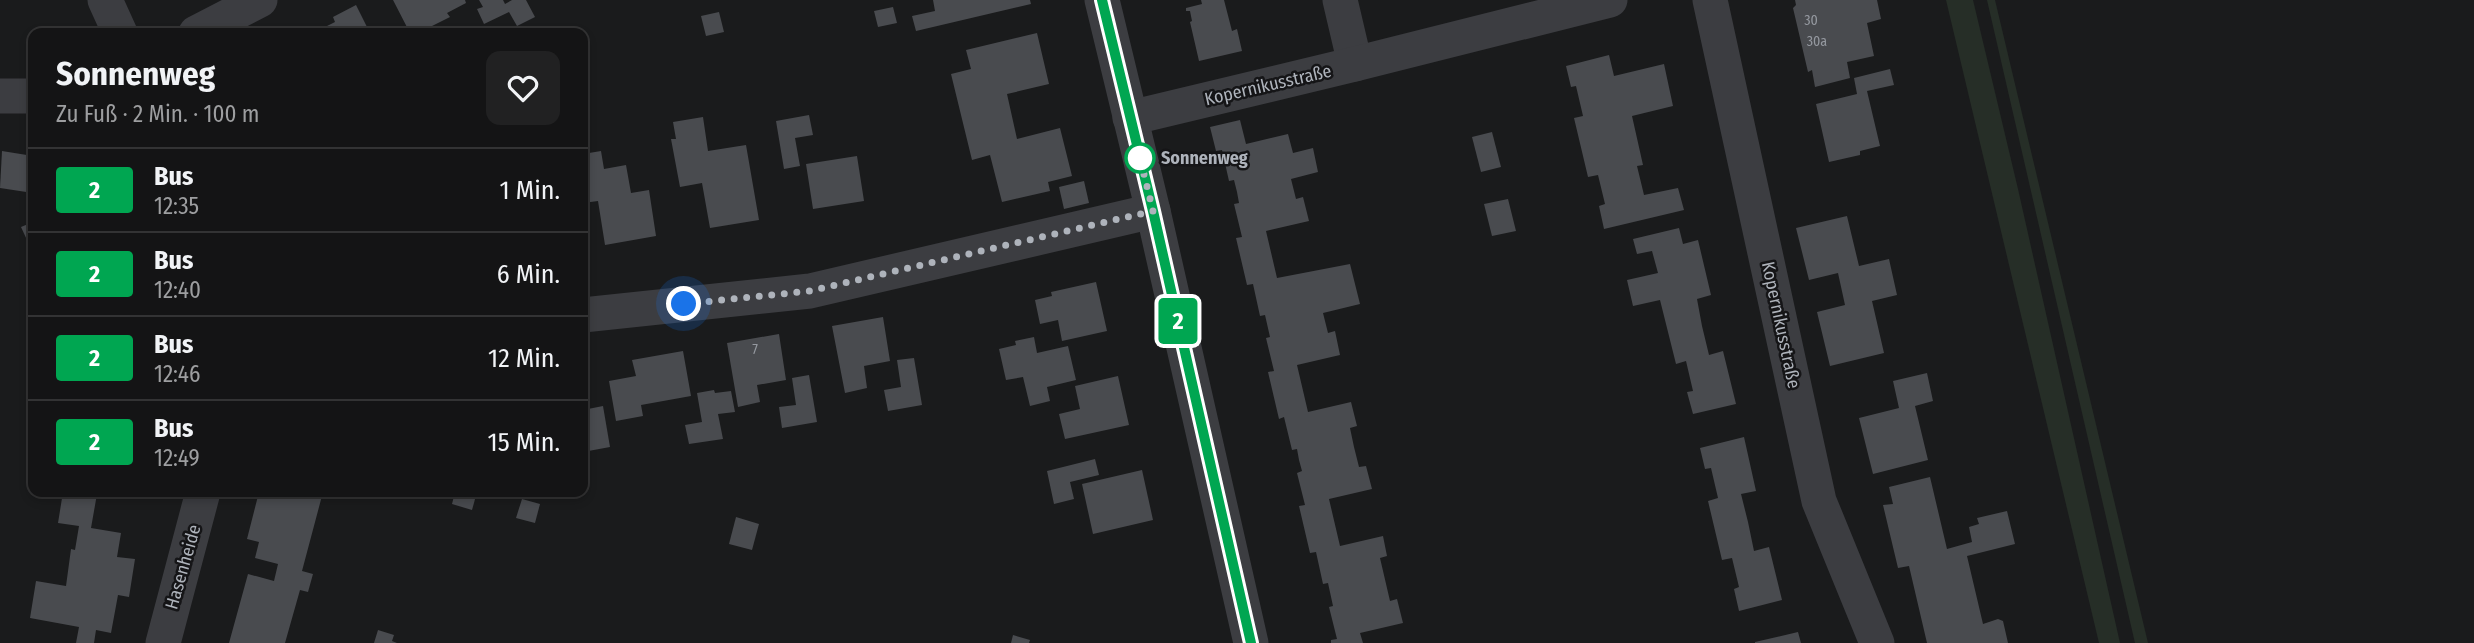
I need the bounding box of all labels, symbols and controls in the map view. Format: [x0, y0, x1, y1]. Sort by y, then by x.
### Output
house number: 30 [1804, 12, 1818, 29]
house number: 30a [1807, 33, 1827, 50]
button: heart [486, 51, 560, 125]
text: Sonnenweg [56, 54, 215, 94]
street label: Kopernikusstraße [1203, 60, 1334, 110]
text: Zu Fuß · 2 Min. · 100 m [56, 100, 259, 128]
marker: Sonnenweg [1125, 143, 1155, 173]
place label: Sonnenweg [1161, 147, 1248, 169]
text: Bus [154, 161, 193, 192]
text: 1 Min. [499, 175, 560, 206]
text: 2 [89, 176, 100, 204]
text: 12:35 [154, 192, 199, 220]
text: Bus [154, 245, 193, 276]
text: 6 Min. [497, 259, 560, 290]
street label: Kopernikusstraße [1757, 259, 1805, 391]
text: 2 [89, 260, 100, 288]
text: 12:40 [154, 276, 201, 304]
your location [666, 286, 701, 321]
line badge: 2 [1155, 298, 1201, 344]
text: 2 [1172, 307, 1184, 335]
text: Bus [154, 329, 193, 360]
house number: 7 [752, 341, 758, 358]
text: 12 Min. [488, 343, 560, 374]
text: 2 [89, 344, 100, 372]
text: 12:46 [154, 360, 200, 388]
text: Bus [154, 413, 193, 444]
text: 15 Min. [488, 427, 560, 458]
text: 2 [89, 428, 100, 456]
text: 12:49 [154, 444, 200, 472]
street label: Hasenheide [160, 522, 206, 612]

